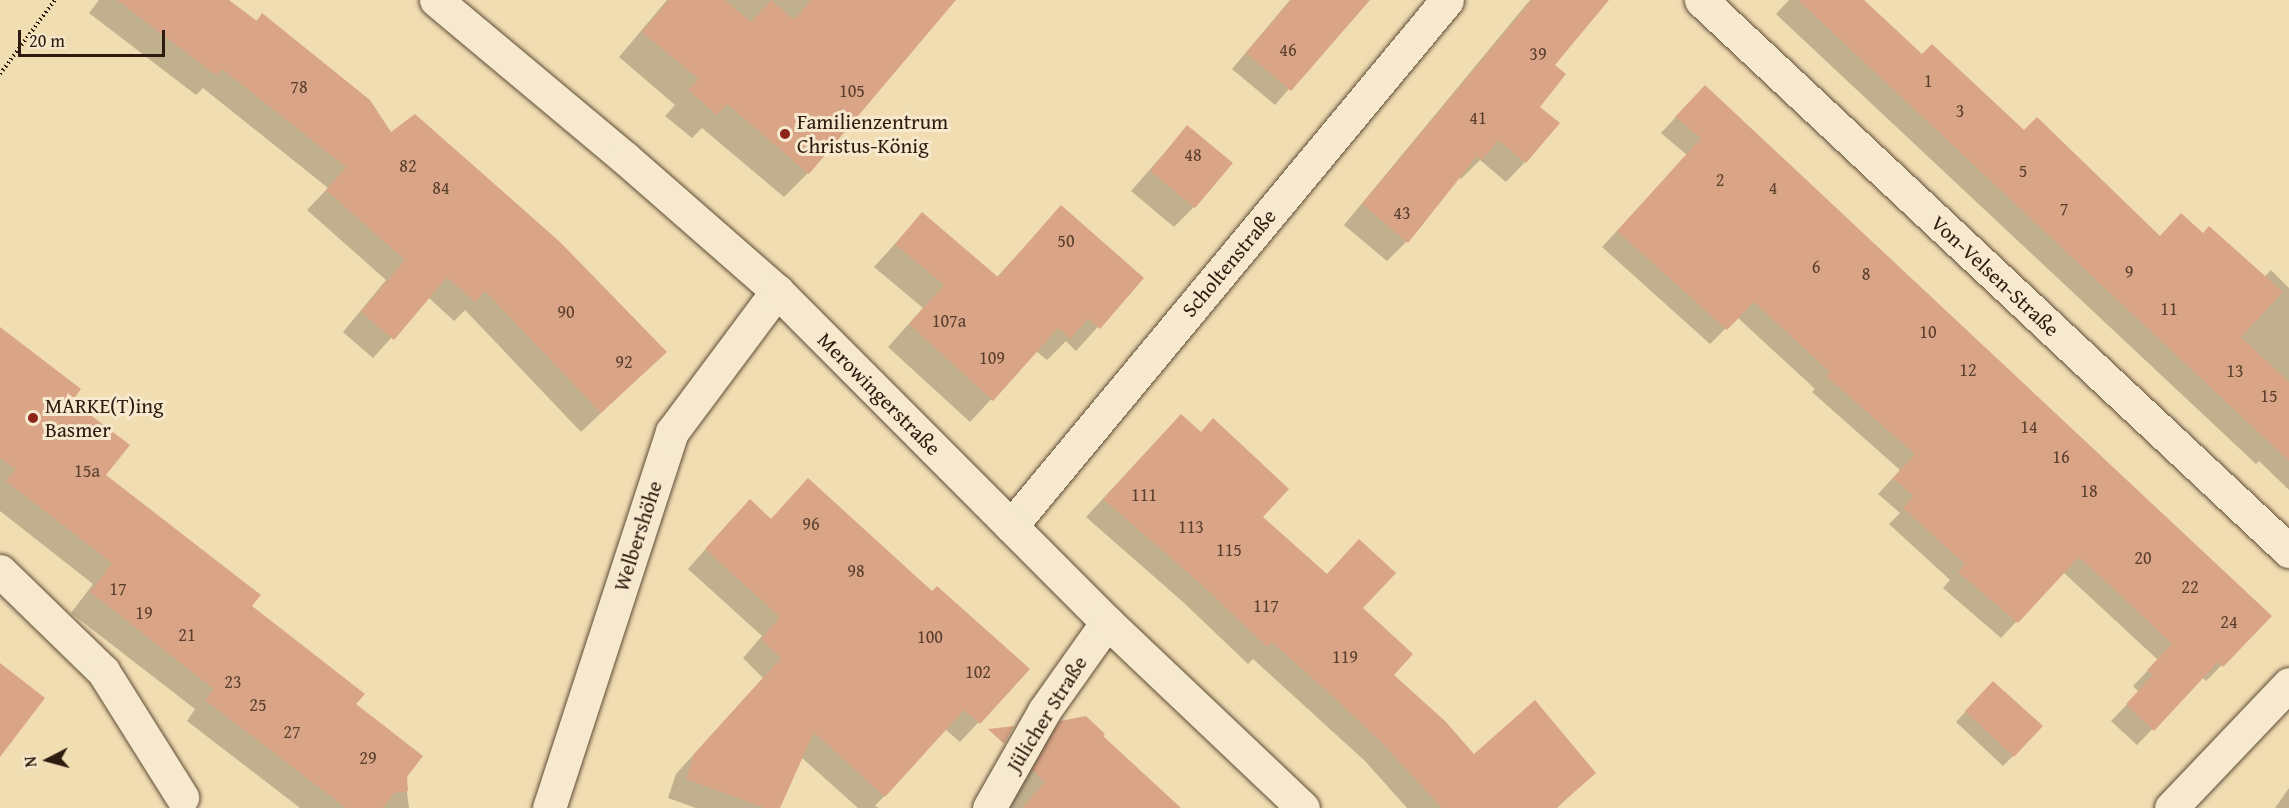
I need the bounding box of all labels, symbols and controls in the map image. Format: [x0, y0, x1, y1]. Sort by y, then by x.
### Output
scale bar [21, 18, 168, 56]
text: 20 m [29, 27, 65, 54]
house number: 46 [1279, 39, 1297, 61]
house number: 39 [1529, 43, 1547, 65]
house number: 1 [1924, 70, 1932, 92]
house number: 78 [290, 76, 308, 98]
house number: 105 [839, 80, 865, 102]
house number: 3 [1956, 100, 1964, 122]
house number: 41 [1469, 107, 1487, 129]
place label: Familienzentrum Christus-König [797, 109, 948, 159]
marker: Familienzentrum Christus-König [778, 127, 792, 141]
house number: 48 [1184, 144, 1202, 166]
house number: 82 [399, 155, 417, 177]
house number: 5 [2019, 160, 2027, 182]
house number: 2 [1716, 169, 1724, 191]
house number: 84 [432, 177, 450, 199]
house number: 4 [1769, 177, 1777, 199]
house number: 7 [2060, 198, 2068, 220]
house number: 43 [1393, 202, 1411, 224]
street label: Scholtenstraße [1177, 204, 1281, 322]
street label: Von-Velsen-Straße [1926, 210, 2064, 342]
house number: 50 [1057, 230, 1075, 252]
house number: 6 [1812, 256, 1820, 278]
house number: 9 [2125, 261, 2133, 283]
house number: 8 [1862, 263, 1870, 285]
house number: 11 [2160, 298, 2178, 320]
house number: 90 [557, 301, 575, 323]
house number: 107a [932, 310, 966, 332]
house number: 10 [1919, 321, 1937, 343]
street label: Merowingerstraße [812, 327, 946, 461]
house number: 109 [979, 347, 1005, 369]
house number: 92 [615, 351, 633, 373]
house number: 12 [1959, 359, 1977, 381]
house number: 13 [2226, 360, 2244, 382]
house number: 15 [2260, 385, 2278, 407]
place label: MARKE(T)ing Basmer [45, 393, 164, 443]
marker: MARKE(T)ing Basmer [26, 411, 40, 425]
house number: 14 [2020, 416, 2038, 438]
house number: 16 [2052, 446, 2070, 468]
house number: 15a [74, 460, 100, 482]
street label: Welbershöhe [608, 478, 668, 594]
house number: 18 [2080, 480, 2098, 502]
house number: 111 [1131, 484, 1157, 506]
house number: 96 [802, 513, 820, 535]
house number: 113 [1178, 516, 1204, 538]
house number: 115 [1216, 539, 1242, 561]
house number: 20 [2134, 547, 2152, 569]
house number: 98 [847, 560, 865, 582]
house number: 22 [2181, 576, 2199, 598]
house number: 17 [109, 578, 127, 600]
house number: 117 [1253, 595, 1279, 617]
house number: 19 [135, 602, 153, 624]
house number: 24 [2220, 611, 2238, 633]
house number: 21 [178, 624, 196, 646]
house number: 100 [917, 626, 943, 648]
house number: 119 [1332, 646, 1358, 668]
street label: Jülicher Straße [1001, 651, 1093, 777]
house number: 102 [965, 661, 991, 683]
house number: 23 [224, 671, 242, 693]
house number: 25 [249, 694, 267, 716]
house number: 27 [283, 721, 301, 743]
north arrow [18, 730, 78, 790]
house number: 29 [359, 747, 377, 769]
text: N [18, 755, 43, 768]

